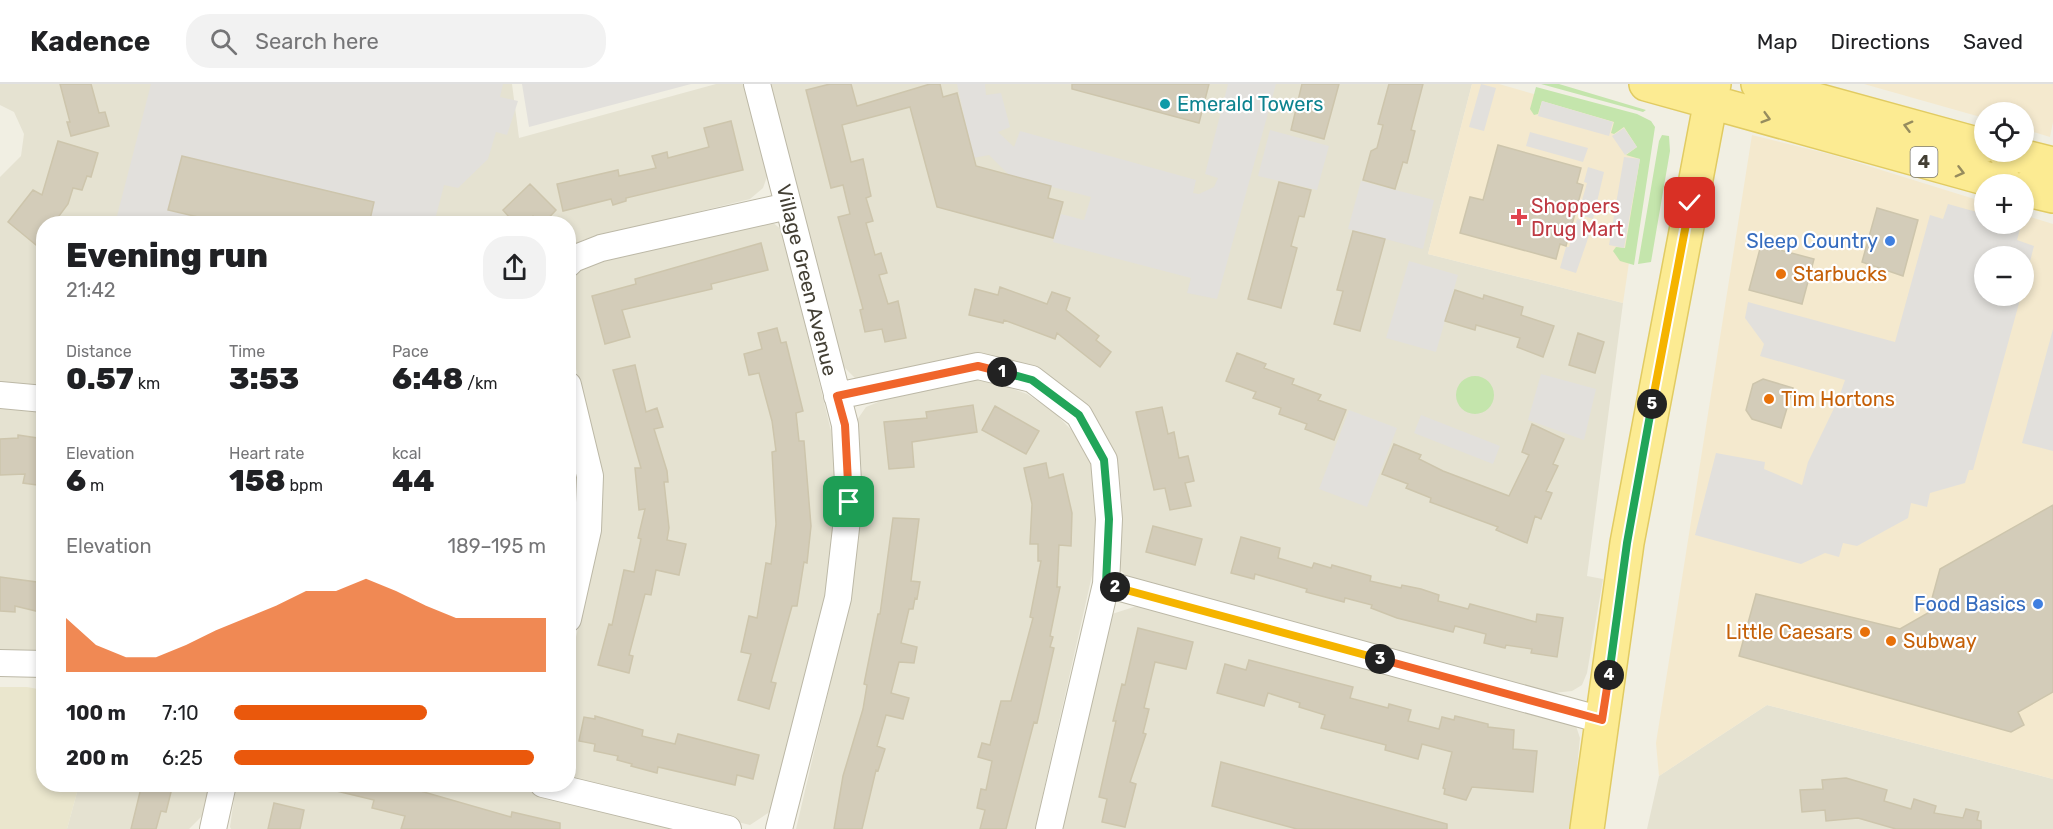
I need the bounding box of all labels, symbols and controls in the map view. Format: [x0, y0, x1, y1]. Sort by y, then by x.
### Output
search box [186, 14, 606, 68]
text: Kadence [30, 25, 150, 58]
icon: search [207, 25, 240, 58]
text: Search here [255, 28, 379, 55]
text: Map [1757, 29, 1798, 54]
text: Directions [1831, 29, 1930, 54]
text: Saved [1963, 29, 2023, 54]
place label: Emerald Towers [1177, 92, 1323, 116]
marker: Emerald Towers [1158, 97, 1172, 111]
map controls [1974, 102, 2034, 306]
button: locate [1974, 102, 2034, 162]
one-way arrow [1760, 111, 1771, 123]
one-way arrow [1903, 120, 1913, 133]
road number: 4 [1910, 147, 1938, 177]
one-way arrow [1954, 165, 1965, 177]
button: + [1974, 174, 2034, 234]
pin [1664, 177, 1715, 228]
street label: Village Green Avenue [772, 182, 842, 378]
icon: check [1673, 186, 1706, 219]
place label: Shoppers Drug Mart [1531, 194, 1624, 241]
marker: Shoppers Drug Mart [1512, 210, 1526, 224]
place label: Sleep Country [1746, 229, 1878, 253]
marker: Sleep Country [1883, 234, 1897, 248]
text: Evening run [66, 236, 268, 275]
button: share [483, 236, 546, 299]
button: − [1974, 246, 2034, 306]
place label: Starbucks [1793, 262, 1887, 286]
marker: Starbucks [1774, 267, 1788, 281]
text: 21:42 [66, 278, 116, 302]
text: Distance [66, 342, 132, 361]
text: Time [229, 342, 265, 361]
text: Pace [392, 342, 429, 361]
pin: 1 [987, 357, 1017, 387]
text: 0.57 [66, 361, 134, 397]
text: 3:53 [229, 361, 299, 397]
text: 6:48 [392, 361, 463, 397]
text: 1 [998, 362, 1006, 381]
text: km [134, 374, 160, 393]
text: /km [463, 374, 498, 393]
place label: Tim Hortons [1781, 387, 1895, 411]
pin: 5 [1637, 389, 1667, 419]
marker: Tim Hortons [1762, 392, 1776, 406]
text: 5 [1647, 394, 1657, 413]
text: Elevation [66, 444, 135, 463]
text: Heart rate [229, 444, 304, 463]
text: kcal [392, 444, 421, 463]
text: 6 [66, 463, 86, 499]
text: 158 [229, 463, 286, 499]
text: 44 [392, 463, 435, 499]
text: m [86, 476, 104, 495]
text: bpm [286, 476, 323, 495]
pin [823, 476, 874, 527]
icon: arrive [832, 485, 865, 518]
text: Elevation [66, 534, 152, 558]
text: 189–195 m [447, 534, 546, 558]
pin: 2 [1100, 572, 1130, 602]
text: 2 [1110, 577, 1120, 596]
place label: Food Basics [1914, 592, 2026, 616]
marker: Food Basics [2031, 597, 2045, 611]
place label: Little Caesars [1726, 620, 1853, 644]
marker: Little Caesars [1858, 625, 1872, 639]
place label: Subway [1903, 629, 1977, 653]
marker: Subway [1884, 634, 1898, 648]
pin: 3 [1365, 644, 1395, 674]
text: 3 [1375, 649, 1385, 668]
pin: 4 [1594, 660, 1624, 690]
text: 4 [1604, 665, 1614, 684]
text: 100 m [66, 701, 126, 725]
text: 7:10 [162, 701, 199, 725]
text: 200 m [66, 746, 129, 770]
text: 6:25 [162, 746, 203, 770]

